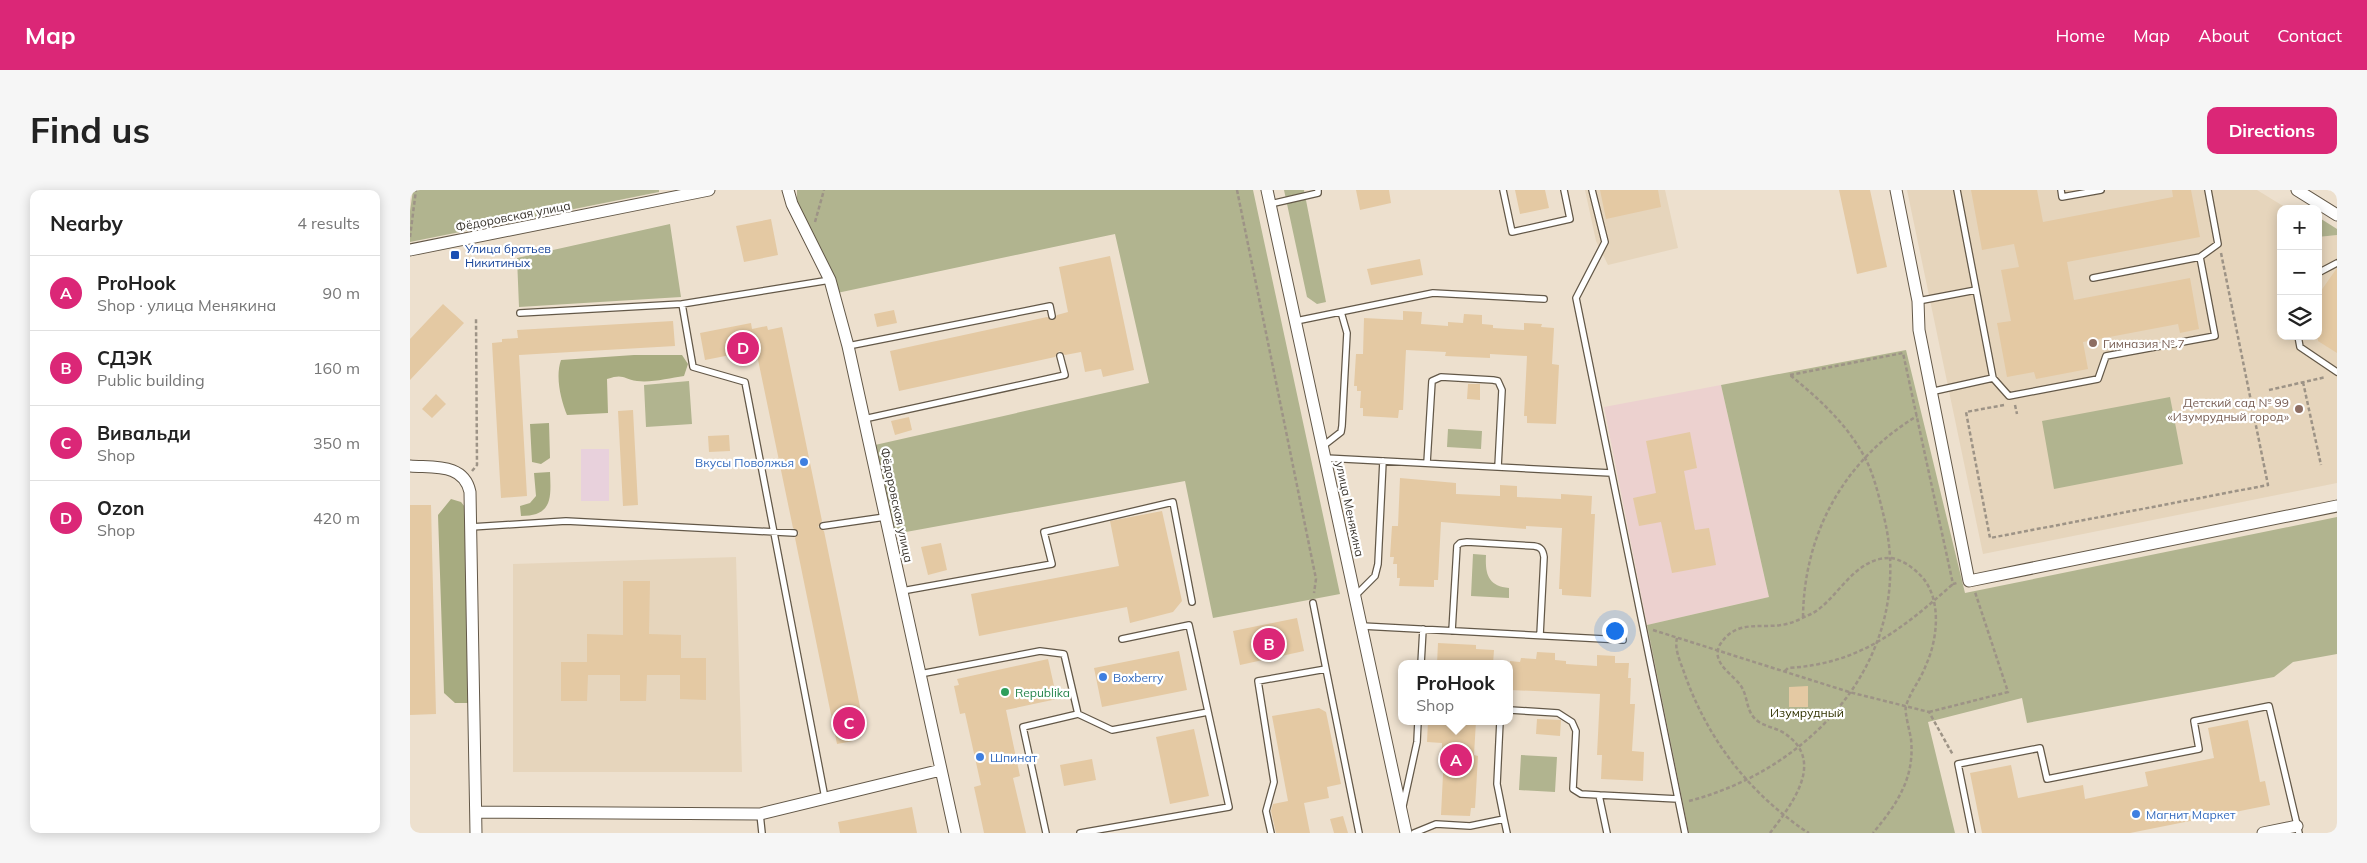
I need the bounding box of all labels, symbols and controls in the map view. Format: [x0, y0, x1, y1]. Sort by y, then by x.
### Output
text: Map [25, 20, 76, 50]
text: Home [2055, 24, 2105, 47]
text: Map [2133, 24, 2170, 47]
text: About [2198, 24, 2249, 47]
text: Contact [2277, 24, 2342, 47]
button: Directions [2207, 107, 2337, 154]
text: Find us [30, 108, 150, 152]
street label: Фёдоровская улица [454, 197, 572, 235]
map controls [2277, 205, 2322, 340]
button: + [2277, 205, 2322, 250]
text: Nearby [50, 210, 123, 236]
text: 4 results [297, 213, 360, 233]
place label: Улица братьев Никитиных [464, 241, 551, 270]
marker: Улица братьев Никитиных [449, 249, 461, 261]
button: − [2277, 250, 2322, 295]
text: ProHook [97, 271, 176, 295]
text: A [60, 283, 72, 303]
text: 90 m [323, 283, 360, 303]
text: Shop · улица Менякина [97, 295, 276, 315]
button: layers [2277, 295, 2322, 340]
pin: D [727, 329, 759, 367]
place label: Гимназия № 7 [2103, 336, 2185, 351]
marker: Гимназия № 7 [2087, 337, 2099, 349]
text: СДЭК [97, 346, 152, 370]
text: B [60, 358, 72, 378]
text: 160 m [313, 358, 360, 378]
text: Public building [97, 370, 205, 390]
place label: Детский сад № 99 «Изумрудный город» [2168, 395, 2290, 424]
marker: Детский сад № 99 «Изумрудный город» [2293, 403, 2305, 415]
text: Вивальди [97, 421, 191, 445]
text: C [61, 433, 71, 453]
text: 350 m [313, 433, 360, 453]
text: Shop [97, 445, 135, 465]
street label: Фёдоровская улица [878, 446, 916, 564]
place label: Вкусы Поволжья [695, 455, 794, 470]
marker: Вкусы Поволжья [798, 456, 810, 468]
street label: улица Менякина [1333, 460, 1367, 558]
text: Ozon [97, 496, 144, 520]
text: D [60, 508, 72, 528]
text: 420 m [313, 508, 360, 528]
text: Shop [97, 520, 135, 540]
your location [1602, 618, 1628, 644]
pin: B [1253, 625, 1285, 663]
popup [1398, 660, 1513, 725]
place label: Boxberry [1113, 670, 1164, 685]
marker: Boxberry [1097, 671, 1109, 683]
text: ProHook [1416, 671, 1495, 695]
place label: Republika [1015, 685, 1070, 700]
marker: Republika [999, 686, 1011, 698]
text: Shop [1416, 695, 1454, 715]
pin: C [833, 704, 865, 742]
park label: Изумрудный [1770, 705, 1844, 720]
pin: A [1440, 741, 1472, 779]
place label: Шпинат [990, 750, 1038, 765]
marker: Шпинат [974, 751, 986, 763]
place label: Магнит Маркет [2146, 807, 2236, 822]
marker: Магнит Маркет [2130, 808, 2142, 820]

